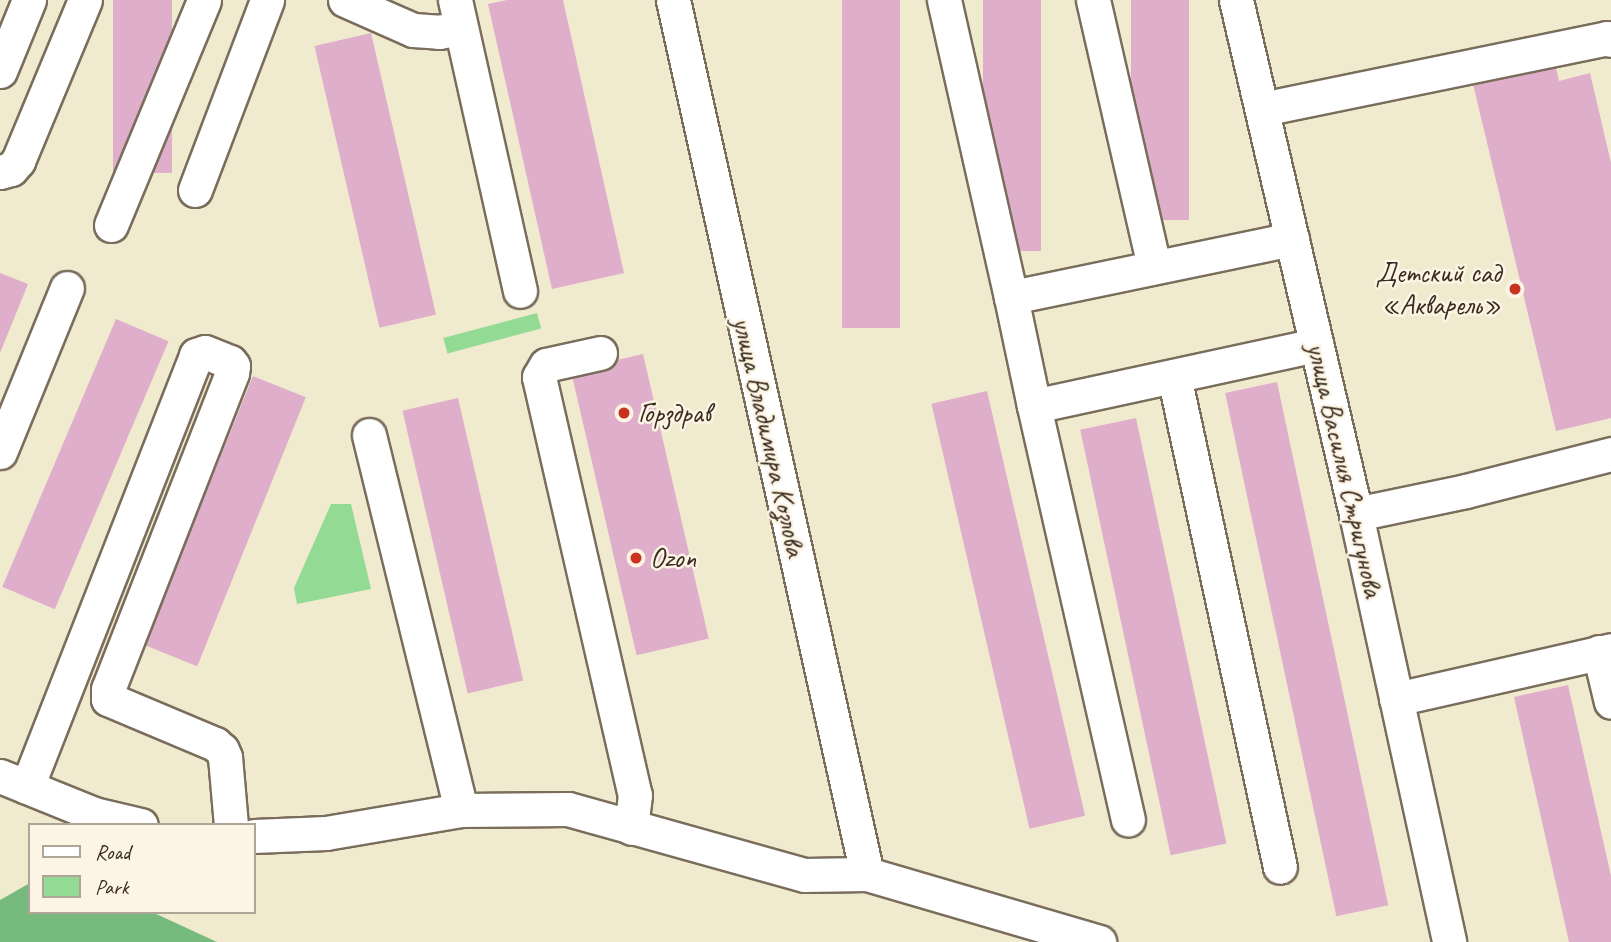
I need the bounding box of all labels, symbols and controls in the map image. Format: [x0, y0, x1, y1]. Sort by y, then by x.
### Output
place label: Детский сад «Акварель» [1375, 256, 1501, 322]
marker: Детский сад «Акварель» [1507, 281, 1523, 297]
street label: улица Владимира Козлова [726, 316, 812, 558]
street label: улица Василия Стригунова [1300, 343, 1390, 597]
place label: Горздрав [638, 396, 711, 430]
marker: Горздрав [616, 405, 632, 421]
place label: Ozon [650, 541, 696, 575]
marker: Ozon [628, 550, 644, 566]
legend [28, 823, 256, 914]
text: Road [95, 839, 130, 865]
text: Park [95, 874, 128, 900]

